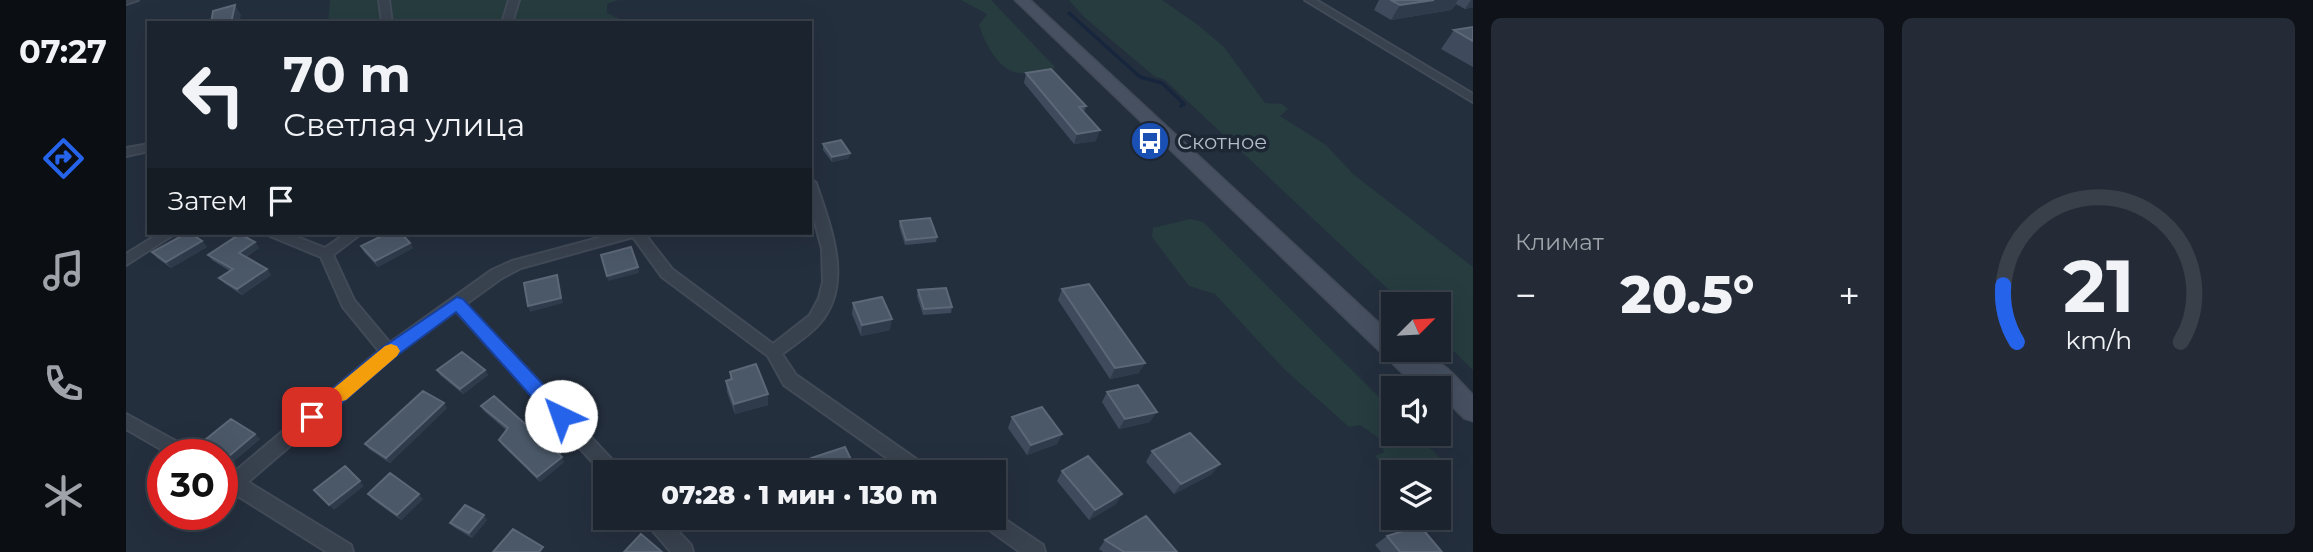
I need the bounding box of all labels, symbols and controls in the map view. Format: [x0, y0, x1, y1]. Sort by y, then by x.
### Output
text: 07:27 [19, 32, 107, 71]
text: 70 m [283, 45, 411, 104]
icon: left [168, 49, 259, 140]
text: Светлая улица [283, 105, 525, 144]
bus stop icon: Скотное [1129, 120, 1171, 162]
place label: Скотное [1177, 129, 1267, 154]
icon: directions [39, 134, 88, 183]
icon: arrive [262, 182, 300, 220]
text: Затем [168, 185, 248, 217]
text: Климат [1515, 228, 1604, 256]
text: 21 [2063, 242, 2134, 330]
icon: music [39, 246, 88, 295]
text: 20.5° [1621, 263, 1754, 326]
text: − [1515, 272, 1537, 319]
text: + [1838, 272, 1860, 319]
north arrow [1381, 292, 1451, 362]
map controls [1381, 292, 1451, 530]
text: km/h [2065, 325, 2132, 355]
icon: phone [39, 359, 88, 408]
button: sound [1381, 376, 1451, 446]
position arrow [524, 379, 598, 453]
pin [282, 387, 342, 447]
icon: arrive [293, 398, 331, 436]
speed limit sign: 30 [147, 439, 238, 530]
button: layers [1381, 460, 1451, 530]
icon: climate [39, 471, 88, 520]
text: 07:28 · 1 мин · 130 m [661, 479, 938, 511]

